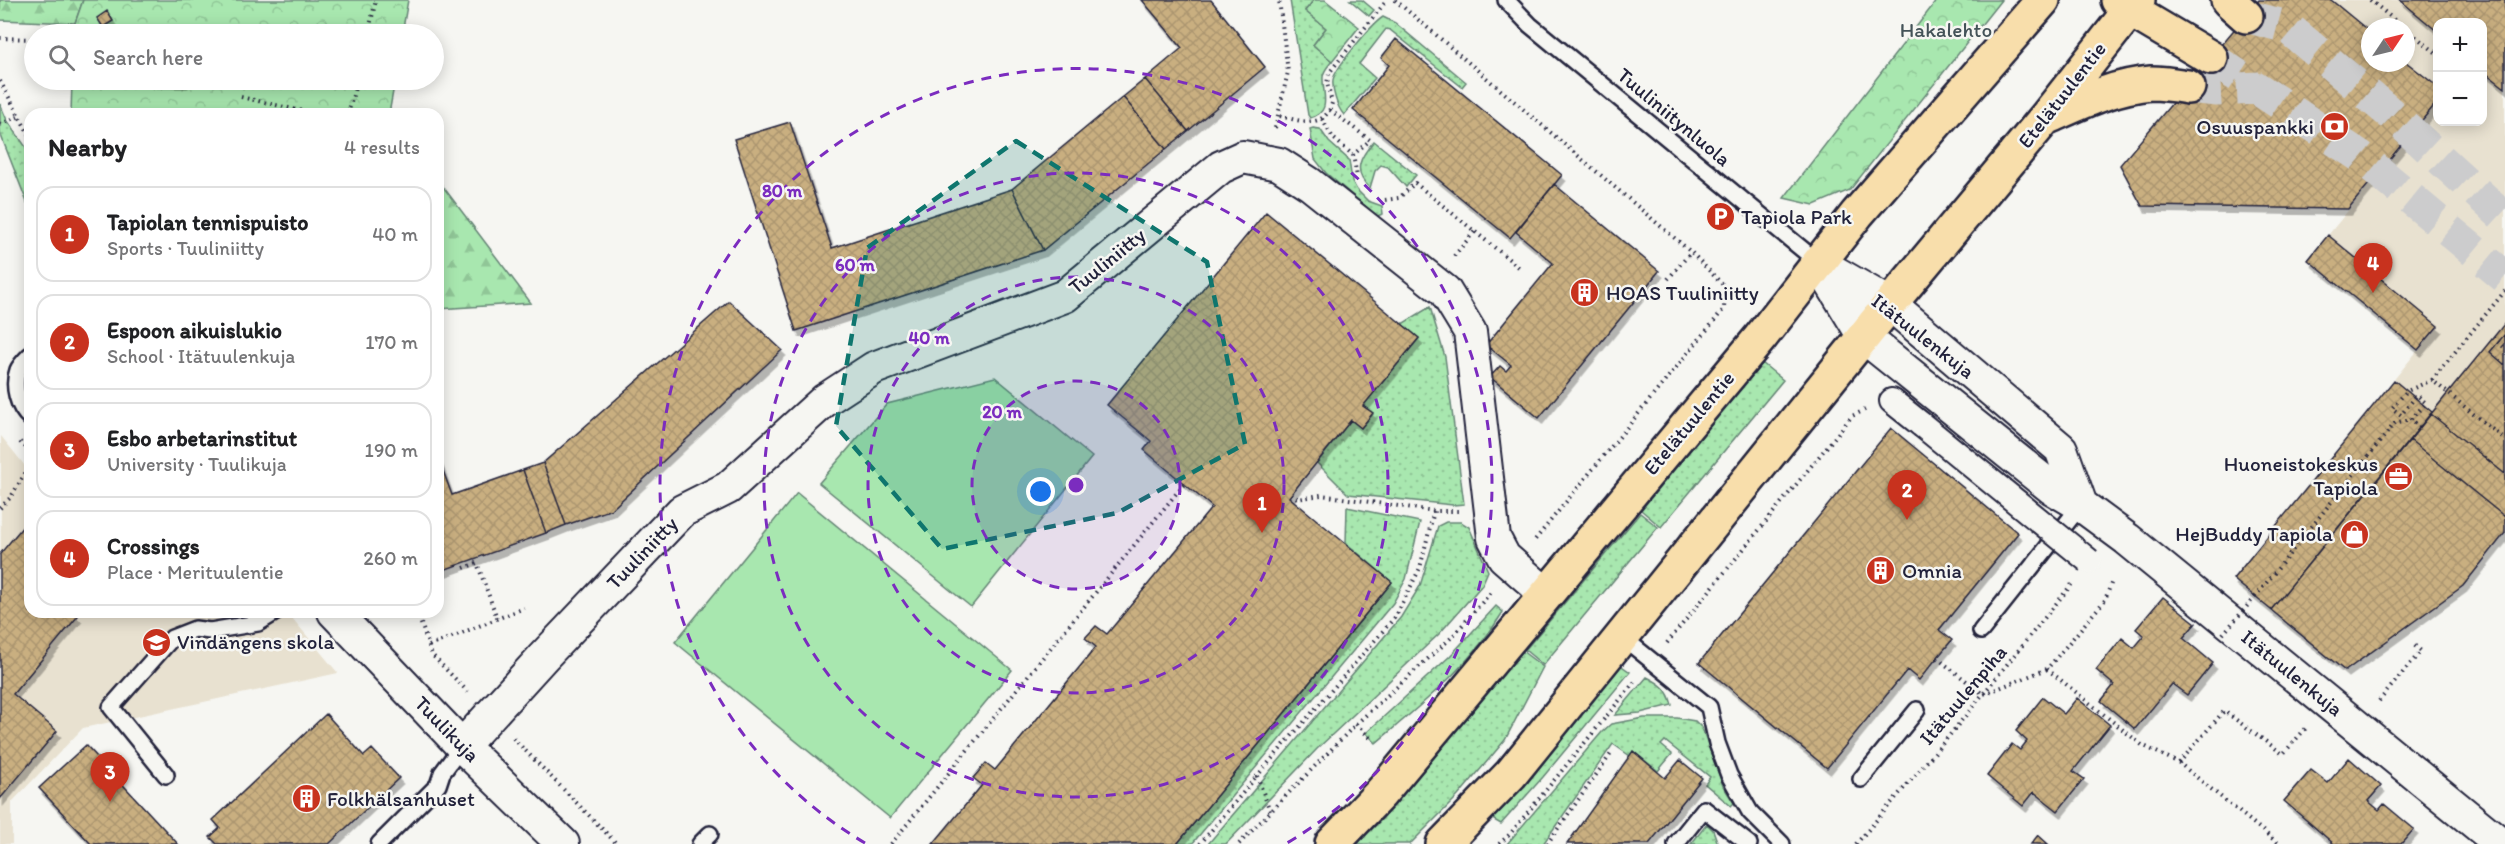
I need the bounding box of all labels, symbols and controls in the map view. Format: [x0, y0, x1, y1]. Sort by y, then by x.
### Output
park label: Hakalehto [1900, 17, 1992, 42]
north arrow [2361, 18, 2415, 72]
map controls [2433, 18, 2487, 126]
button: + [2433, 18, 2487, 72]
search box [24, 24, 444, 90]
street label: Etelätuulentie [2012, 37, 2111, 153]
icon: search [45, 41, 78, 74]
text: Search here [93, 44, 203, 71]
street label: Tuuliniitynluola [1613, 62, 1736, 171]
button: − [2433, 72, 2487, 126]
bank icon: Osuuspankki [2319, 111, 2351, 143]
place label: Osuuspankki [2196, 114, 2314, 139]
text: Nearby [48, 131, 127, 163]
text: 4 results [344, 135, 420, 159]
text: 80 m [762, 180, 803, 202]
parking icon: Tapiola Park [1704, 201, 1736, 233]
place label: Tapiola Park [1741, 204, 1852, 229]
text: Tapiolan tennispuisto [107, 209, 308, 236]
text: 1 [65, 222, 74, 246]
text: 40 m [372, 222, 418, 246]
street label: Tuuliniitty [1063, 222, 1150, 299]
text: Sports · Tuuliniitty [107, 236, 264, 260]
pin: 4 [2354, 244, 2392, 293]
text: 60 m [835, 254, 876, 276]
building icon: HOAS Tuuliniitty [1569, 277, 1601, 309]
place label: HOAS Tuuliniitty [1606, 280, 1759, 305]
street label: Itätuulenkuja [1867, 288, 1980, 383]
text: Espoon aikuislukio [107, 317, 282, 344]
text: 40 m [908, 327, 950, 349]
text: 2 [64, 330, 75, 354]
text: 170 m [365, 330, 418, 354]
text: School · Itätuulenkuja [107, 344, 295, 368]
street label: Etelätuulentie [1638, 366, 1739, 480]
text: 20 m [982, 401, 1023, 423]
text: Esbo arbetarinstitut [107, 425, 297, 452]
text: 3 [64, 438, 75, 462]
text: 190 m [365, 438, 418, 462]
place label: Huoneistokeskus Tapiola [2224, 451, 2378, 500]
text: University · Tuulikuja [107, 452, 287, 476]
office icon: Huoneistokeskus Tapiola [2383, 460, 2415, 492]
pin: 2 [1888, 470, 1926, 520]
centre of rings [1066, 475, 1086, 495]
your location [1026, 477, 1055, 506]
pin: 1 [1242, 484, 1282, 533]
street label: Tuuliniitty [601, 511, 682, 594]
shop icon: HejBuddy Tapiola [2338, 518, 2370, 550]
place label: HejBuddy Tapiola [2175, 521, 2333, 546]
text: Crossings [107, 533, 200, 560]
text: 4 [63, 546, 76, 570]
text: 260 m [363, 546, 418, 570]
building icon: Omnia [1865, 555, 1897, 587]
place label: Omnia [1902, 558, 1962, 583]
text: Place · Merituulentie [107, 560, 283, 584]
street label: Itätuulenkuja [2237, 624, 2348, 721]
school or university icon: Vindängens skola [140, 626, 172, 658]
place label: Vindängens skola [177, 629, 334, 654]
street label: Itätuulenpiha [1914, 640, 2012, 750]
street label: Tuulikuja [410, 690, 485, 767]
pin: 3 [90, 752, 130, 802]
building icon: Folkhälsanhuset [290, 783, 322, 815]
place label: Folkhälsanhuset [327, 786, 475, 811]

